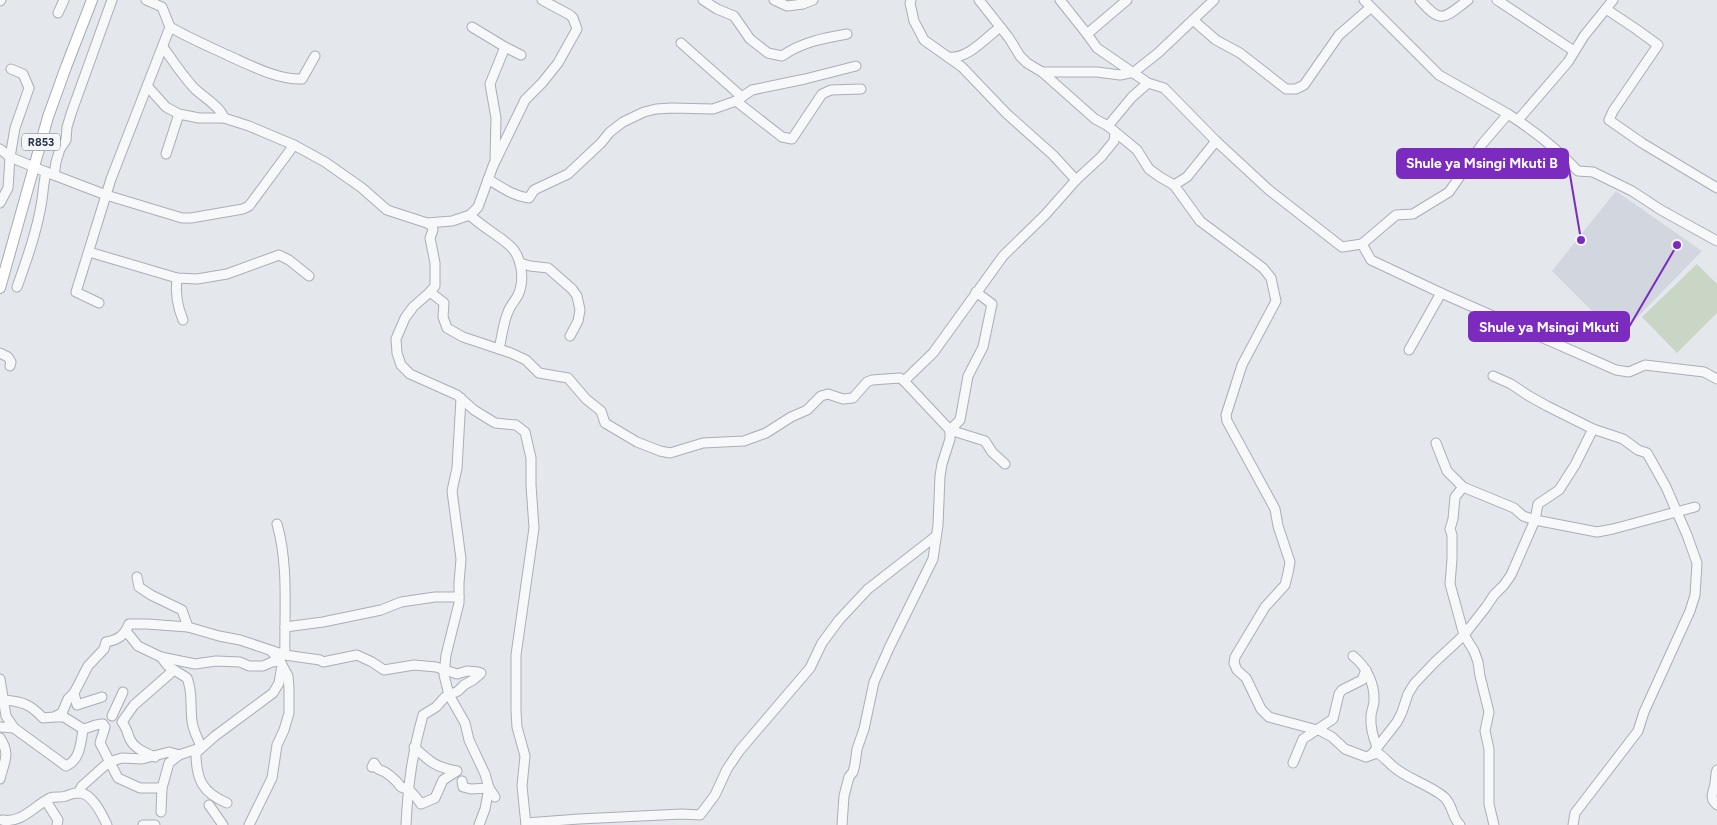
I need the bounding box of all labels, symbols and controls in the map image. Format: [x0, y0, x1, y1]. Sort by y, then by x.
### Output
road number: R853 [22, 134, 60, 150]
callout: Shule ya Msingi Mkuti B [1397, 149, 1568, 178]
text: Shule ya Msingi Mkuti B [1406, 155, 1558, 172]
callout: Shule ya Msingi Mkuti [1469, 312, 1629, 341]
text: Shule ya Msingi Mkuti [1479, 319, 1619, 336]

